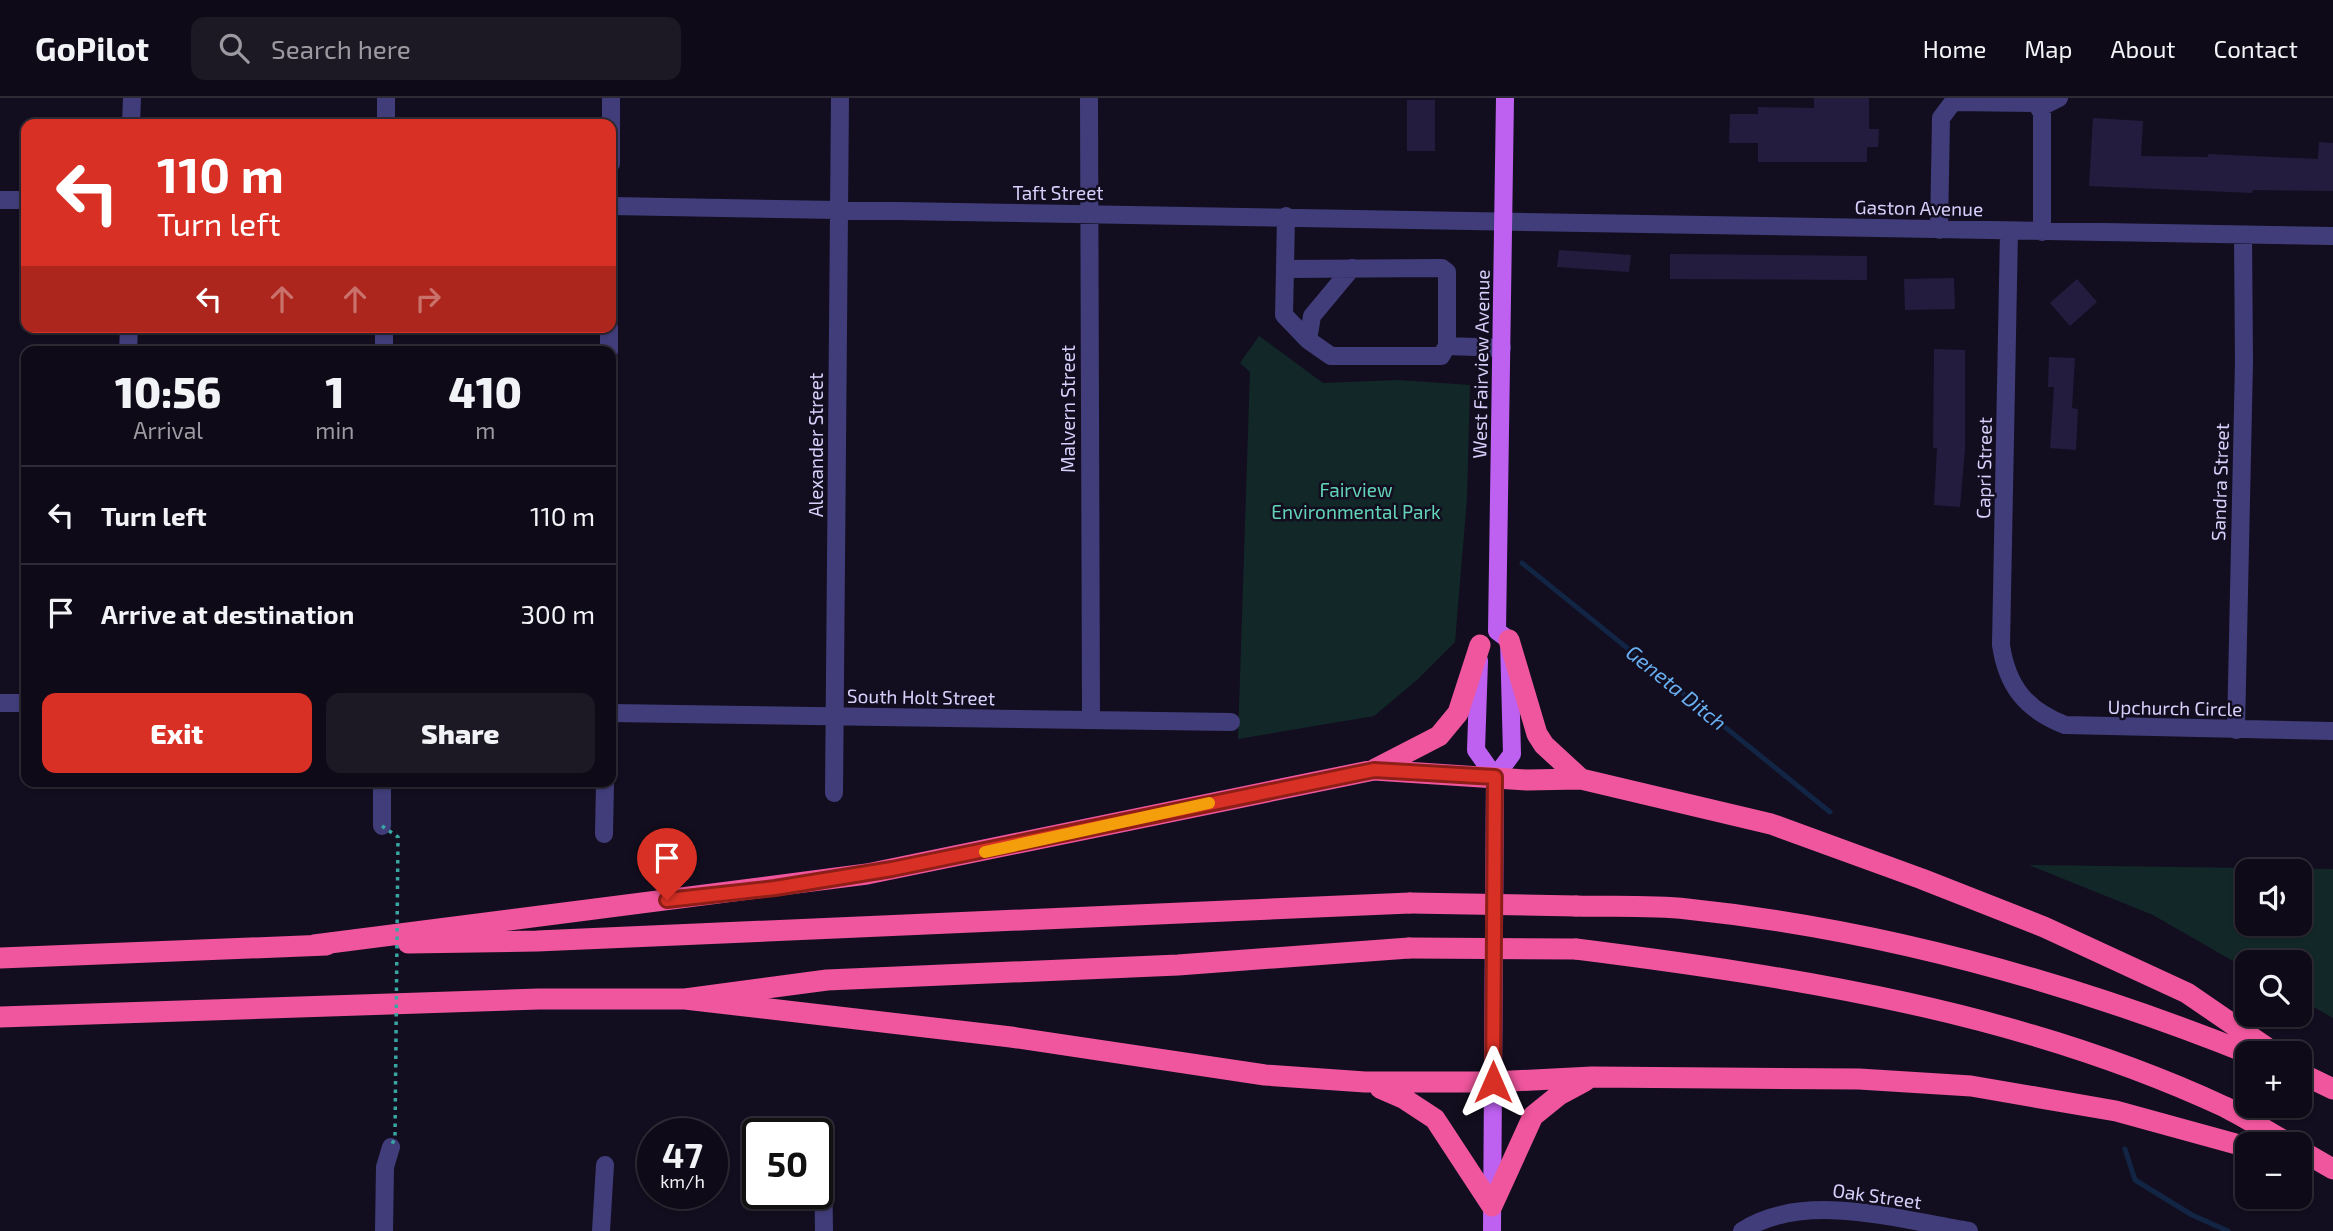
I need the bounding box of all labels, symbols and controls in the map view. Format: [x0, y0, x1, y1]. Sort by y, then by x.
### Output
search box [191, 17, 681, 80]
text: GoPilot [35, 28, 149, 68]
icon: search [215, 29, 253, 67]
text: Search here [271, 33, 411, 64]
text: Home [1923, 34, 1986, 63]
text: Map [2024, 34, 2072, 63]
text: About [2110, 34, 2176, 63]
text: Contact [2214, 34, 2298, 63]
text: 110 m [157, 144, 284, 203]
icon: left [42, 147, 133, 238]
street label: Taft Street [1012, 181, 1104, 204]
street label: Gaston Avenue [1855, 195, 1983, 220]
text: Turn left [157, 204, 281, 242]
street label: West Fairview Avenue [1467, 269, 1494, 459]
icon: left [190, 280, 228, 318]
icon: ahead [263, 280, 301, 318]
icon: ahead [336, 280, 374, 318]
icon: right [409, 280, 447, 318]
street label: Malvern Street [1056, 345, 1079, 473]
text: 10:56 [115, 366, 221, 416]
text: 1 [325, 366, 344, 416]
text: 410 [449, 366, 522, 416]
street label: Alexander Street [804, 373, 827, 517]
text: Arrival [133, 416, 203, 444]
text: min [315, 416, 354, 444]
text: m [475, 416, 495, 444]
street label: Capri Street [1971, 417, 1996, 519]
street label: Sandra Street [2206, 423, 2233, 541]
park label: Fairview Environmental Park [1271, 478, 1441, 523]
icon: left [42, 496, 80, 534]
text: Turn left [101, 500, 207, 531]
text: 110 m [530, 500, 595, 531]
icon: arrive [42, 594, 80, 632]
text: Arrive at destination [101, 598, 354, 629]
text: 300 m [521, 598, 595, 629]
water label: Geneta Ditch [1622, 639, 1732, 735]
street label: South Holt Street [847, 684, 995, 709]
button: Exit [42, 693, 312, 773]
button: Share [326, 693, 595, 773]
street label: Upchurch Circle [2107, 695, 2243, 720]
pin [637, 828, 697, 900]
icon: arrive [648, 839, 686, 877]
map controls [2235, 859, 2312, 1209]
button: sound [2235, 859, 2312, 936]
button: search [2235, 950, 2312, 1027]
button: + [2235, 1041, 2312, 1118]
position arrow [1456, 1045, 1530, 1119]
speed limit sign: 50 [742, 1118, 833, 1209]
button: − [2235, 1132, 2312, 1209]
text: 47 [662, 1133, 703, 1175]
text: km/h [660, 1170, 705, 1192]
street label: Oak Street [1831, 1178, 1923, 1213]

